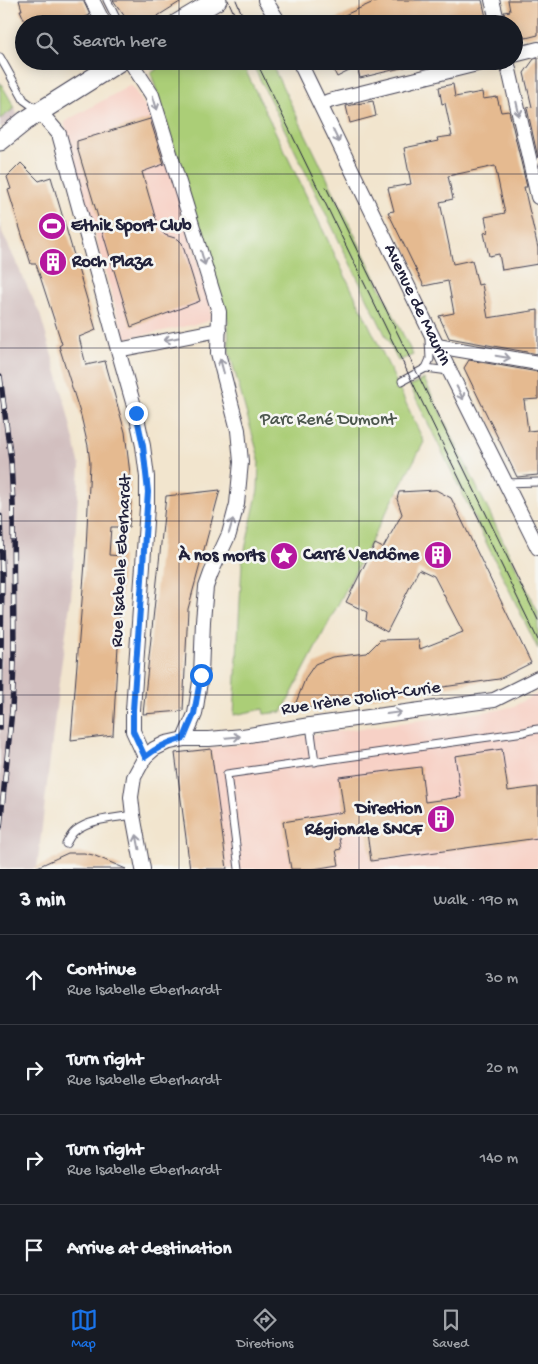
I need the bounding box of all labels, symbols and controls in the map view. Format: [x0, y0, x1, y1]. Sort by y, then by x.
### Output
search box [15, 15, 523, 70]
icon: search [33, 29, 61, 57]
text: Search here [73, 31, 167, 54]
one-way arrow [151, 95, 160, 110]
one-way arrow [513, 100, 523, 116]
one-way arrow [332, 128, 341, 143]
sports icon: Ethik Sport Club [37, 211, 67, 241]
place label: Ethik Sport Club [71, 216, 192, 237]
street label: Avenue de Maurin [379, 241, 456, 369]
building icon: Roch Plaza [38, 247, 68, 277]
one-way arrow [199, 250, 208, 266]
place label: Roch Plaza [71, 252, 154, 273]
one-way arrow [164, 335, 180, 344]
one-way arrow [495, 352, 511, 362]
one-way arrow [216, 359, 226, 375]
one-way arrow [456, 385, 466, 400]
route end [125, 402, 148, 425]
park label: Parc René Dumont [259, 410, 398, 431]
street label: Rue Isabelle Eberhardt [107, 472, 137, 648]
one-way arrow [227, 518, 236, 534]
building icon: Carré Vendôme [423, 540, 453, 570]
place icon: À nos morts [269, 541, 299, 571]
place label: À nos morts [178, 545, 266, 567]
place label: Carré Vendôme [302, 545, 420, 566]
route start [190, 664, 213, 687]
street label: Rue Irène Joliot-Curie [280, 677, 443, 721]
one-way arrow [385, 708, 401, 718]
one-way arrow [225, 732, 241, 741]
place label: Direction Régionale SNCF [304, 799, 424, 841]
building icon: Direction Régionale SNCF [426, 804, 456, 834]
one-way arrow [133, 835, 143, 851]
text: 3 min [20, 889, 65, 914]
text: Walk · 190 m [434, 892, 518, 911]
text: Continue [67, 959, 136, 982]
icon: ahead [20, 966, 48, 994]
text: 30 m [485, 970, 518, 989]
text: Rue Isabelle Eberhardt [67, 982, 221, 1001]
text: Turn right [67, 1049, 143, 1072]
icon: right [20, 1056, 48, 1084]
text: 20 m [486, 1060, 518, 1079]
text: Rue Isabelle Eberhardt [67, 1072, 221, 1091]
text: Turn right [67, 1139, 143, 1162]
icon: right [20, 1146, 48, 1174]
text: 140 m [480, 1150, 518, 1169]
text: Rue Isabelle Eberhardt [67, 1162, 221, 1181]
icon: arrive [20, 1236, 48, 1264]
text: Arrive at destination [67, 1238, 231, 1261]
tab: Map [70, 1306, 98, 1353]
tab: Directions [237, 1306, 294, 1353]
tab: Saved [433, 1306, 468, 1353]

